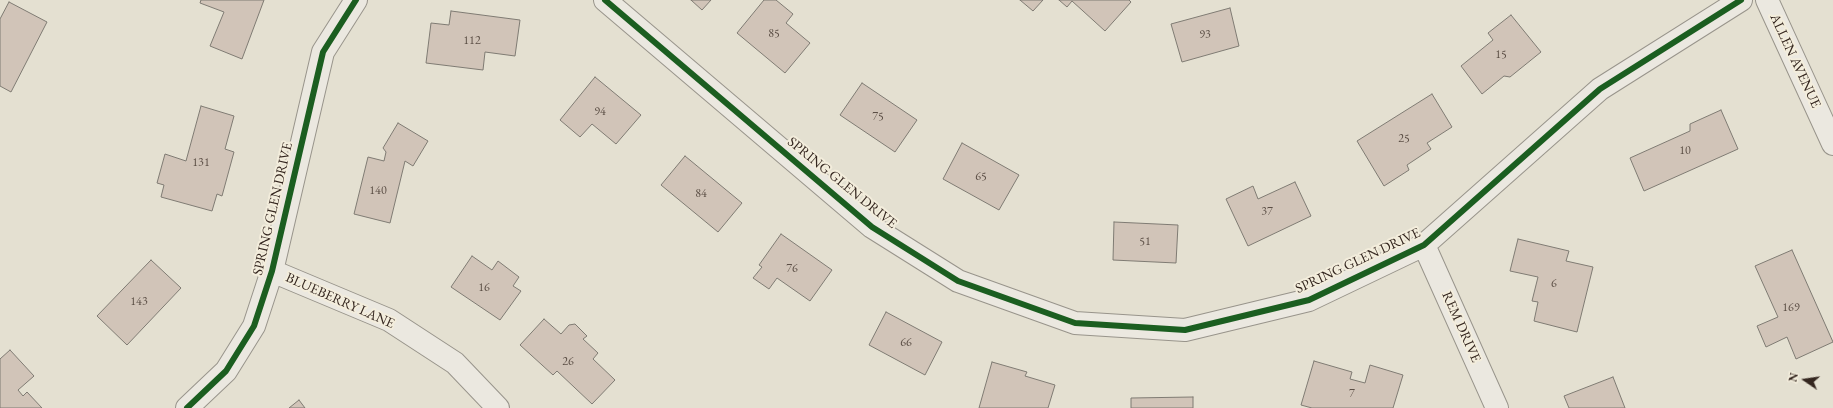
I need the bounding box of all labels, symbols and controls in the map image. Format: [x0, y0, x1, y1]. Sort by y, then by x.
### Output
street label: ALLEN AVENUE [1766, 11, 1824, 111]
house number: 85 [768, 27, 780, 41]
house number: 93 [1199, 28, 1211, 42]
house number: 112 [463, 34, 481, 48]
house number: 15 [1495, 48, 1507, 62]
house number: 94 [594, 105, 606, 119]
house number: 75 [872, 110, 884, 124]
house number: 25 [1398, 132, 1410, 146]
street label: SPRING GLEN DRIVE [784, 134, 900, 232]
street label: SPRING GLEN DRIVE [250, 141, 296, 277]
house number: 10 [1679, 144, 1691, 158]
house number: 131 [192, 156, 210, 170]
house number: 65 [975, 170, 987, 184]
house number: 140 [369, 184, 387, 198]
house number: 84 [695, 187, 707, 201]
house number: 37 [1261, 205, 1273, 219]
street label: SPRING GLEN DRIVE [1293, 225, 1423, 297]
house number: 51 [1139, 235, 1151, 249]
house number: 76 [786, 262, 798, 276]
street label: BLUEBERRY LANE [283, 269, 397, 333]
house number: 6 [1551, 277, 1557, 291]
house number: 16 [478, 281, 490, 295]
street label: REM DRIVE [1438, 289, 1484, 365]
house number: 143 [130, 295, 148, 309]
house number: 169 [1782, 301, 1800, 315]
house number: 66 [900, 336, 912, 350]
house number: 26 [562, 355, 574, 369]
north arrow [1785, 360, 1825, 400]
text: N [1785, 371, 1801, 383]
house number: 7 [1349, 387, 1355, 401]

